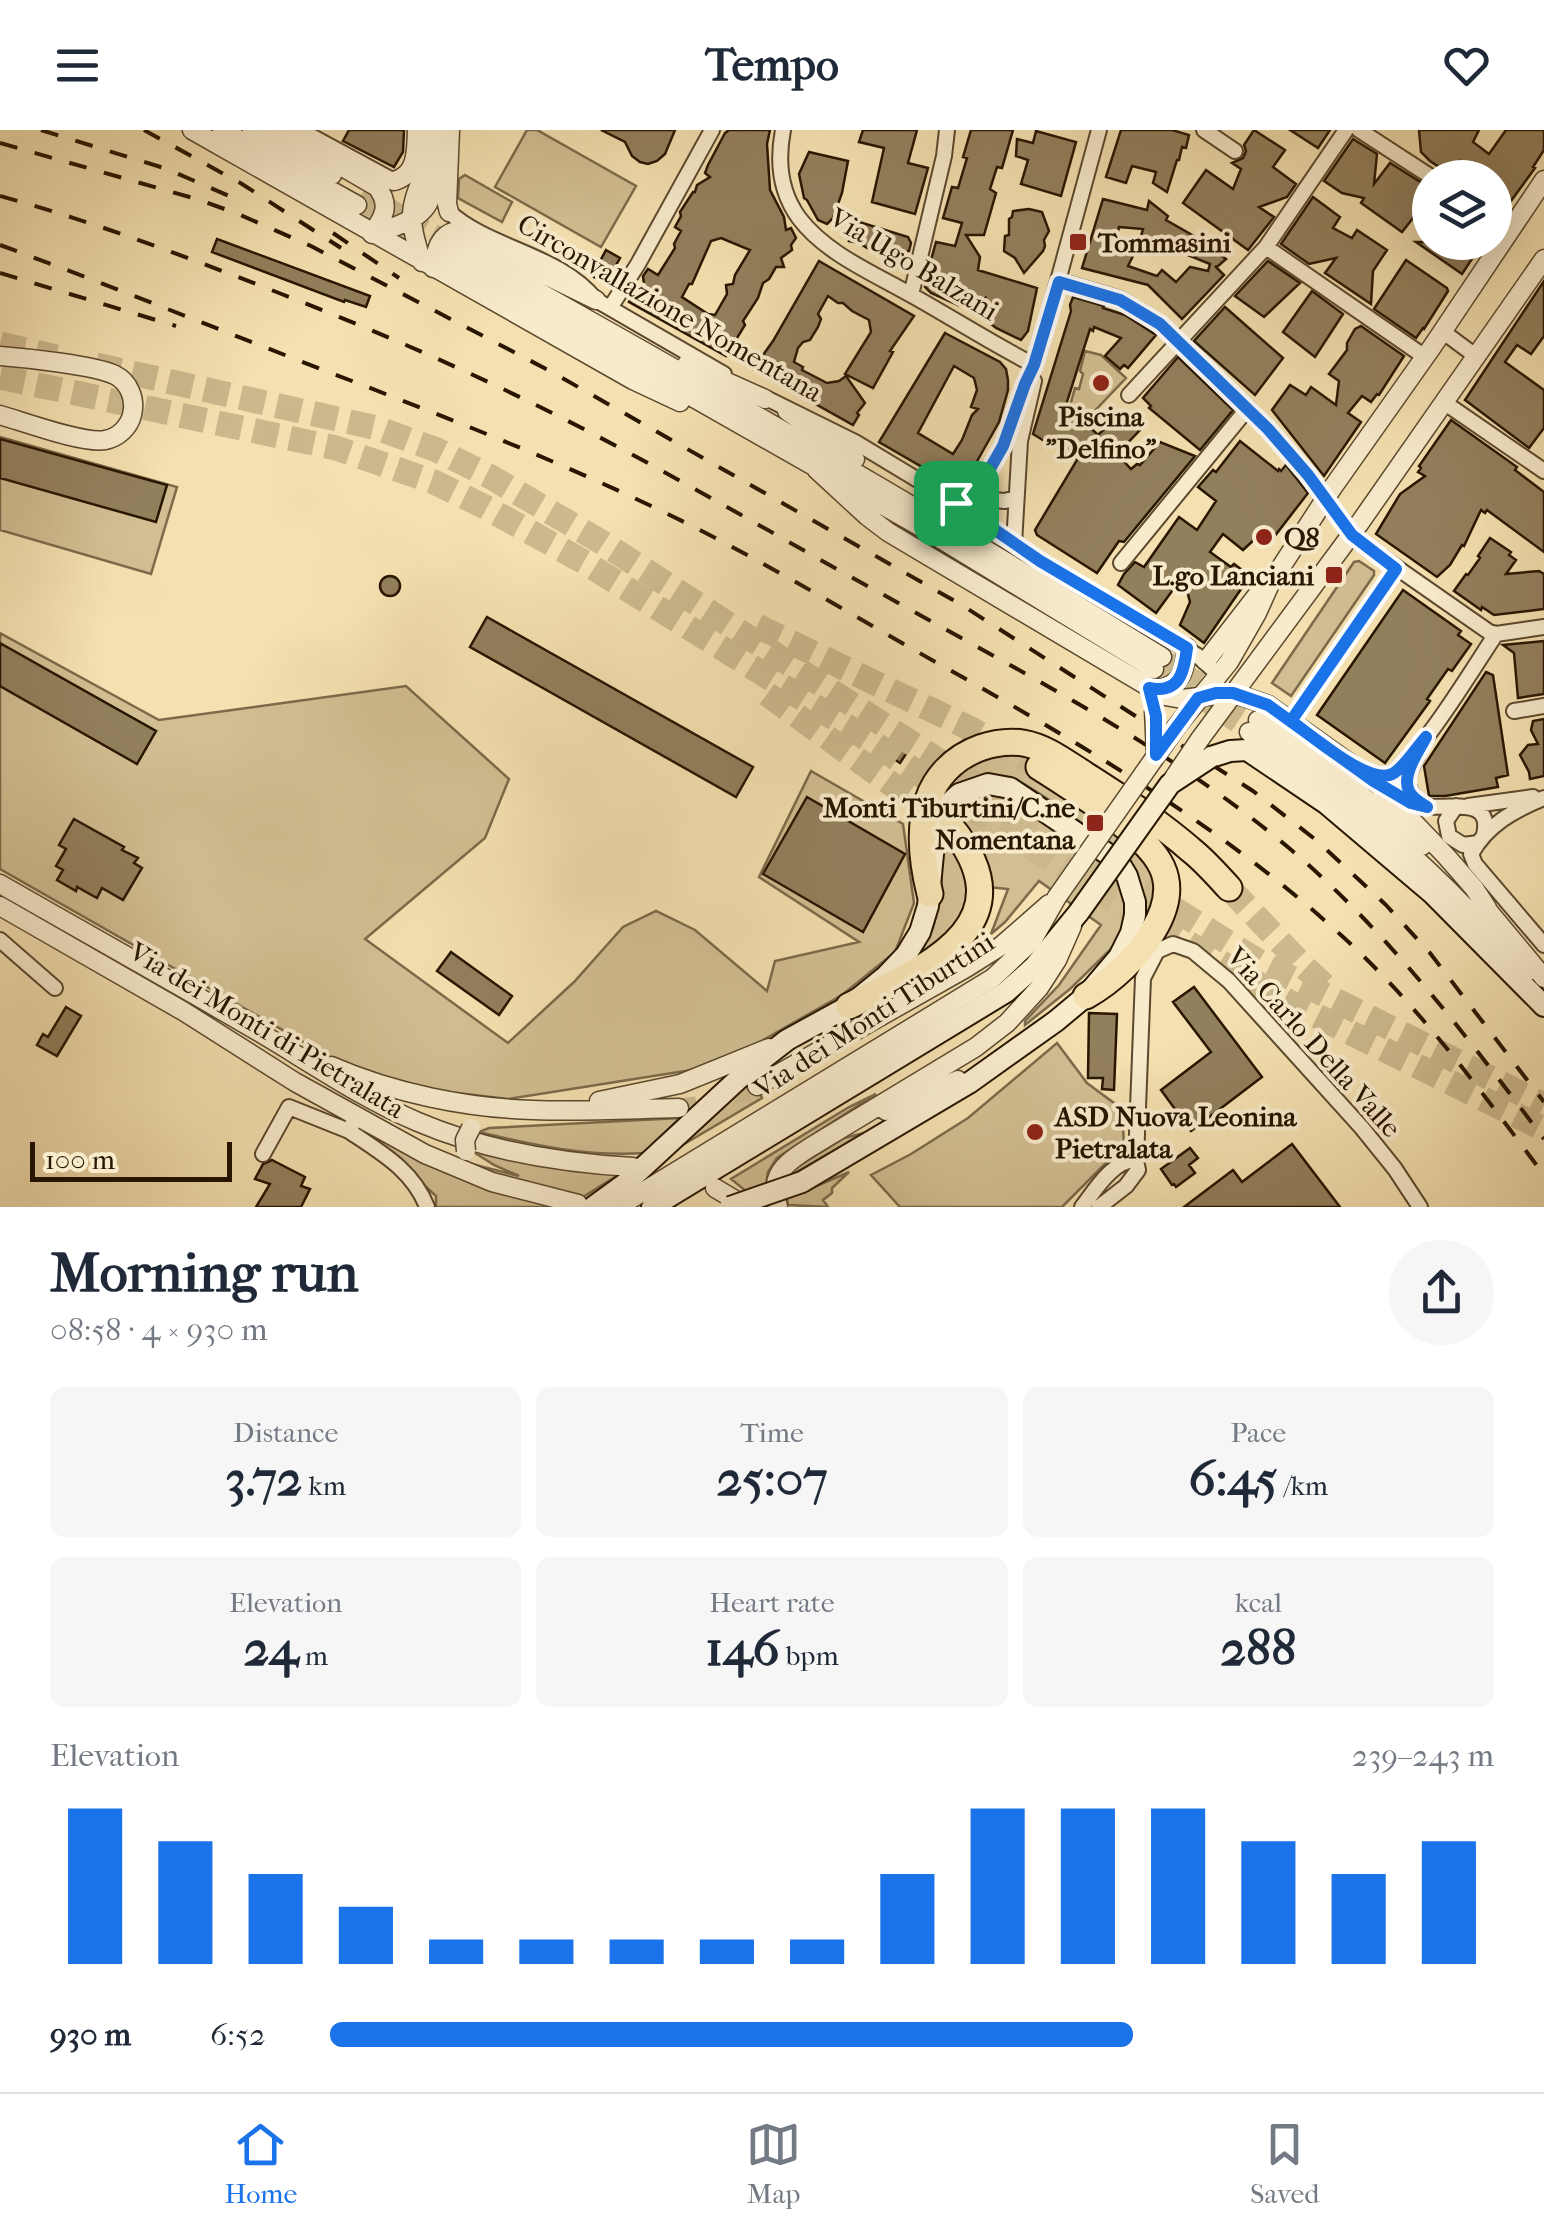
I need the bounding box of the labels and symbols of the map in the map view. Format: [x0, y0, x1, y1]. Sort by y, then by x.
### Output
street label: Via Ugo Balzani [823, 200, 1004, 327]
street label: Circonvallazione Nomentana [512, 207, 829, 409]
place label: Tommasini [1097, 226, 1232, 259]
marker: Tommasini [1067, 231, 1089, 253]
marker: Piscina "Delfino" [1090, 372, 1112, 394]
place label: Piscina "Delfino" [1046, 400, 1156, 465]
pin [914, 461, 999, 546]
place label: Q8 [1284, 521, 1320, 554]
marker: Q8 [1253, 526, 1275, 548]
place label: L.go Lanciani [1153, 559, 1315, 592]
marker: L.go Lanciani [1323, 564, 1345, 586]
place label: Monti Tiburtini/C.ne Nomentana [823, 791, 1076, 856]
marker: Monti Tiburtini/C.ne Nomentana [1084, 812, 1106, 834]
street label: Via dei Monti Tiburtini [747, 925, 1000, 1106]
street label: Via dei Monti di Pietralata [123, 934, 411, 1126]
street label: Via Carlo Della Valle [1219, 939, 1408, 1144]
place label: ASD Nuova Leonina Pietralata [1053, 1100, 1297, 1165]
marker: ASD Nuova Leonina Pietralata [1024, 1121, 1046, 1143]
scale bar [30, 1137, 232, 1182]

